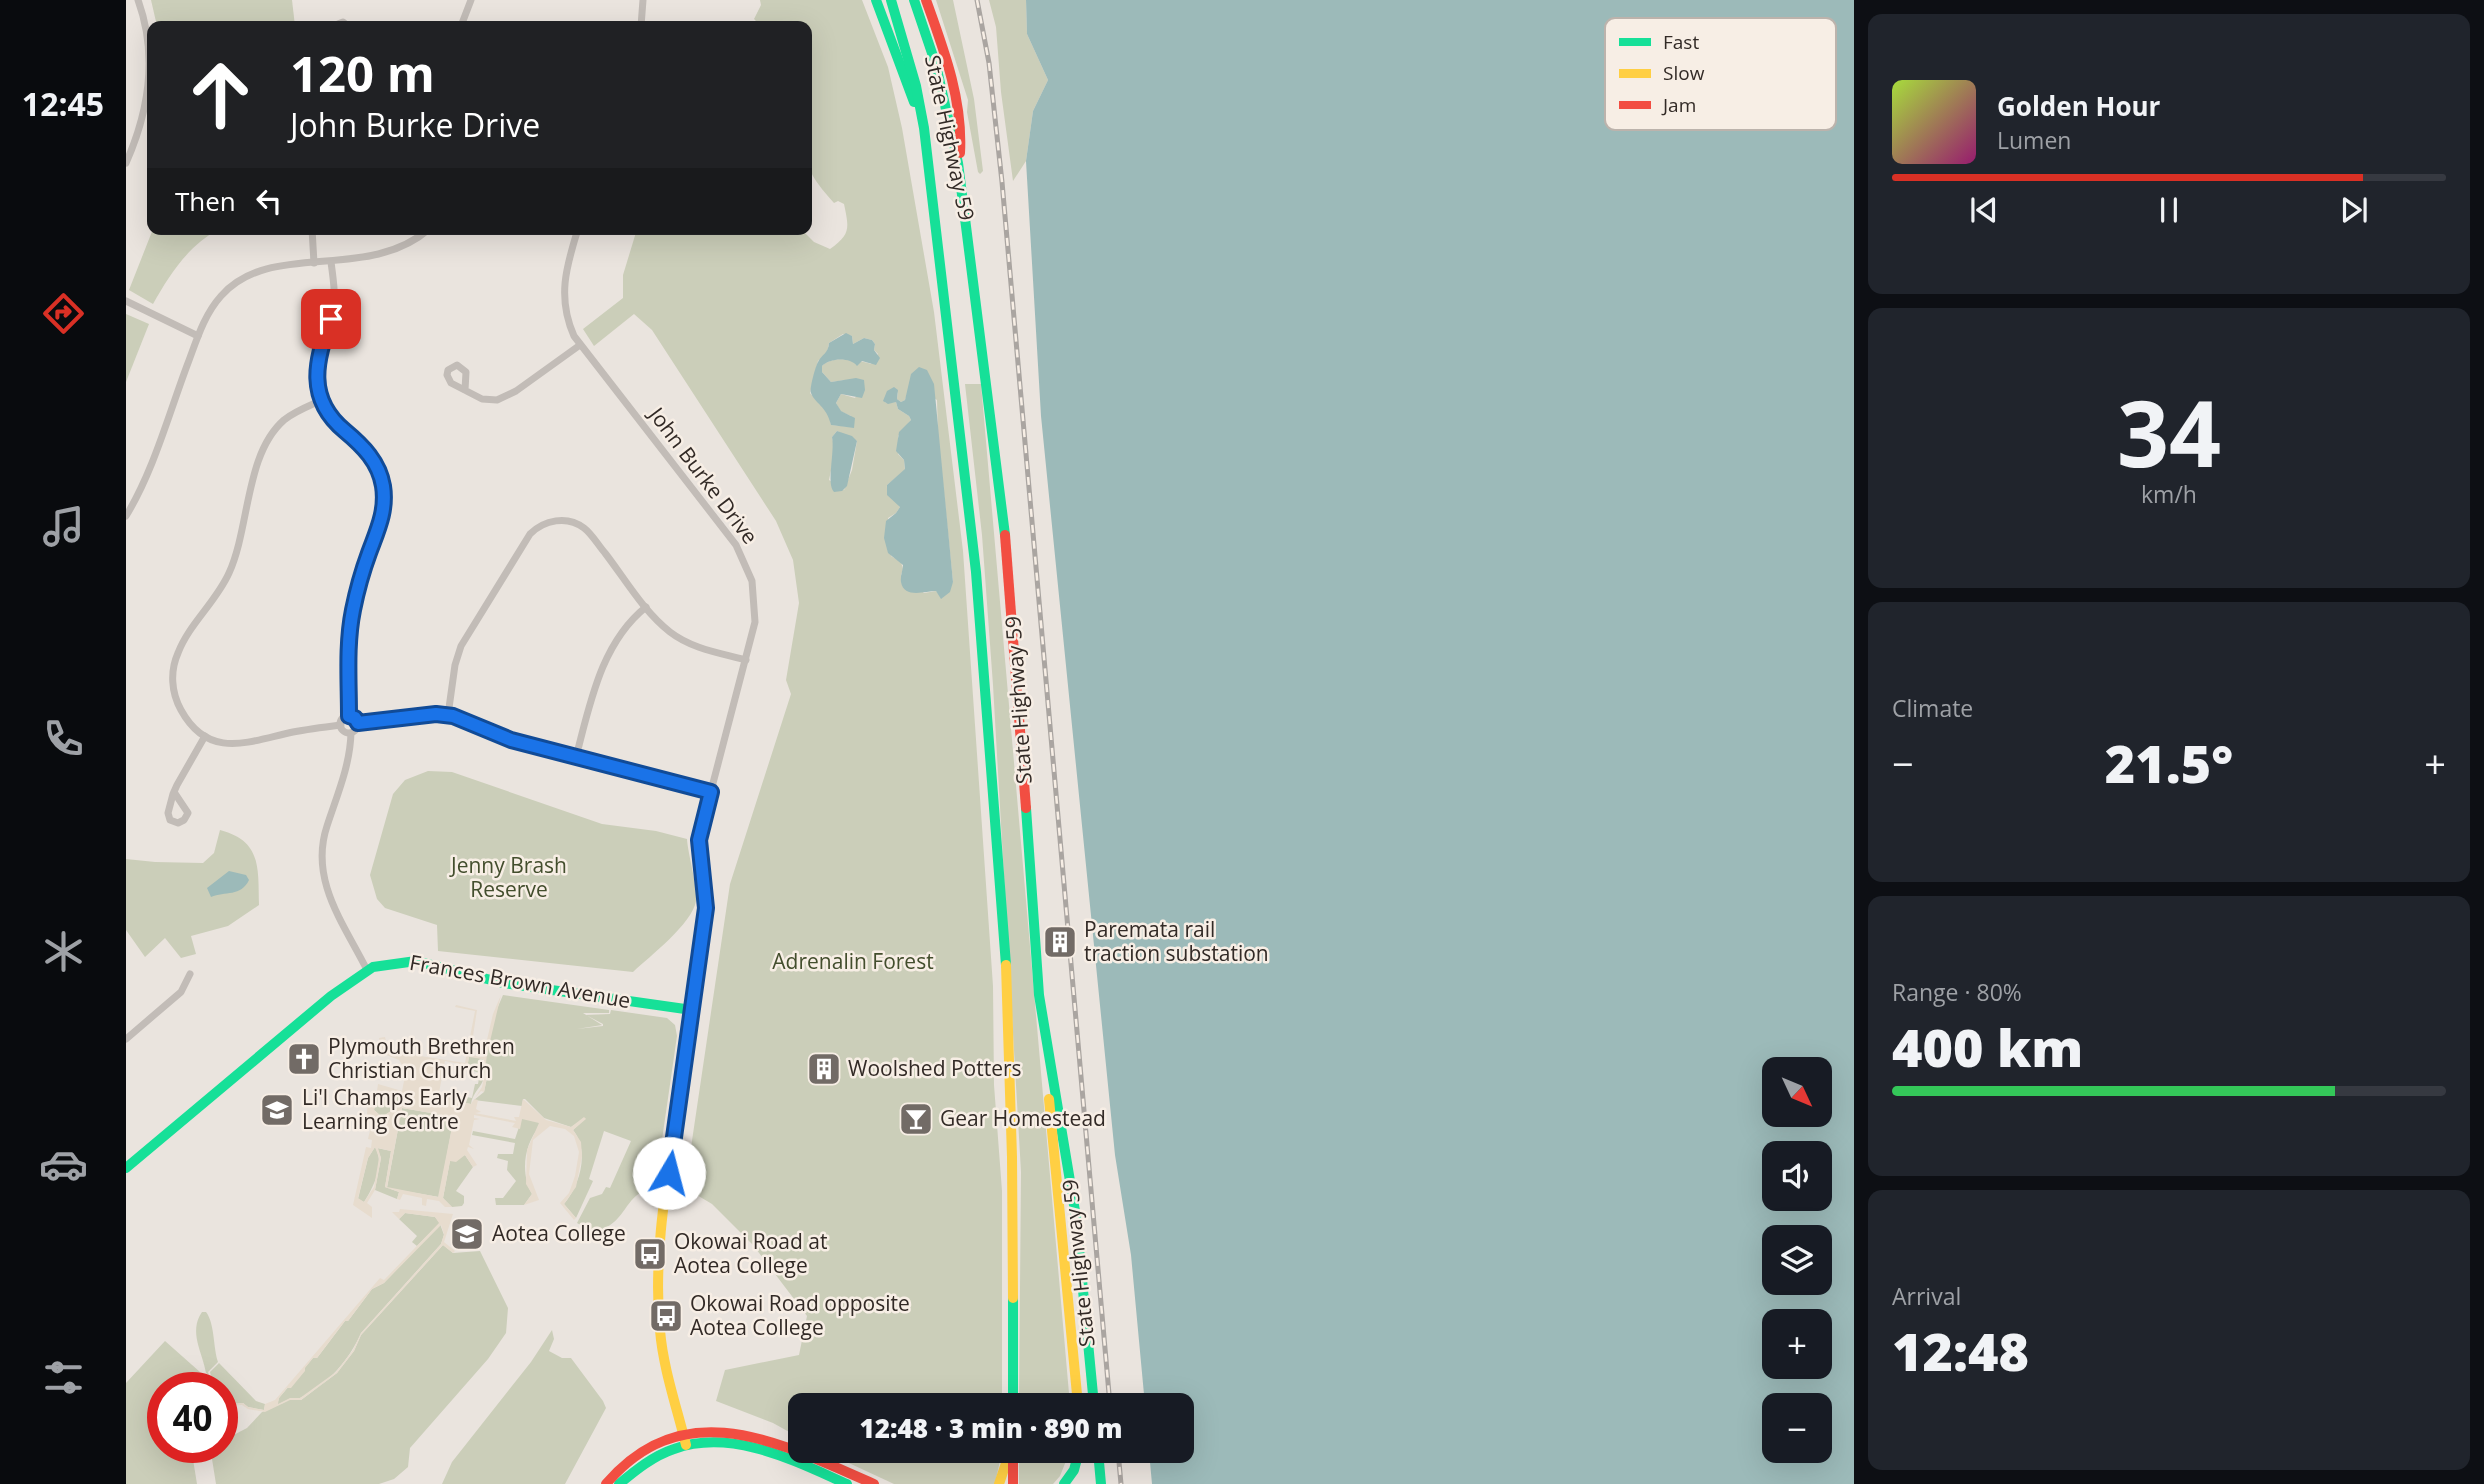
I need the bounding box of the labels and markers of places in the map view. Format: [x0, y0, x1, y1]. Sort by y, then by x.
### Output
pin [301, 289, 361, 349]
place label: Paremata rail traction substation [1084, 915, 1269, 967]
building icon: Paremata rail traction substation [1041, 923, 1079, 961]
place label: Plymouth Brethren Christian Church [328, 1032, 515, 1084]
church icon: Plymouth Brethren Christian Church [285, 1040, 323, 1078]
building icon: Woolshed Potters [805, 1050, 843, 1088]
place label: Woolshed Potters [848, 1054, 1022, 1082]
place label: Li'l Champs Early Learning Centre [302, 1083, 467, 1135]
school or university icon: Li'l Champs Early Learning Centre [258, 1091, 296, 1129]
bar icon: Gear Homestead [897, 1100, 935, 1138]
place label: Gear Homestead [940, 1104, 1106, 1132]
school or university icon: Aotea College [448, 1215, 486, 1253]
place label: Aotea College [492, 1219, 626, 1247]
place label: Okowai Road at Aotea College [674, 1227, 827, 1279]
bus stop icon: Okowai Road at Aotea College [631, 1235, 669, 1273]
place label: Okowai Road opposite Aotea College [690, 1289, 910, 1341]
bus stop icon: Okowai Road opposite Aotea College [647, 1297, 685, 1335]

